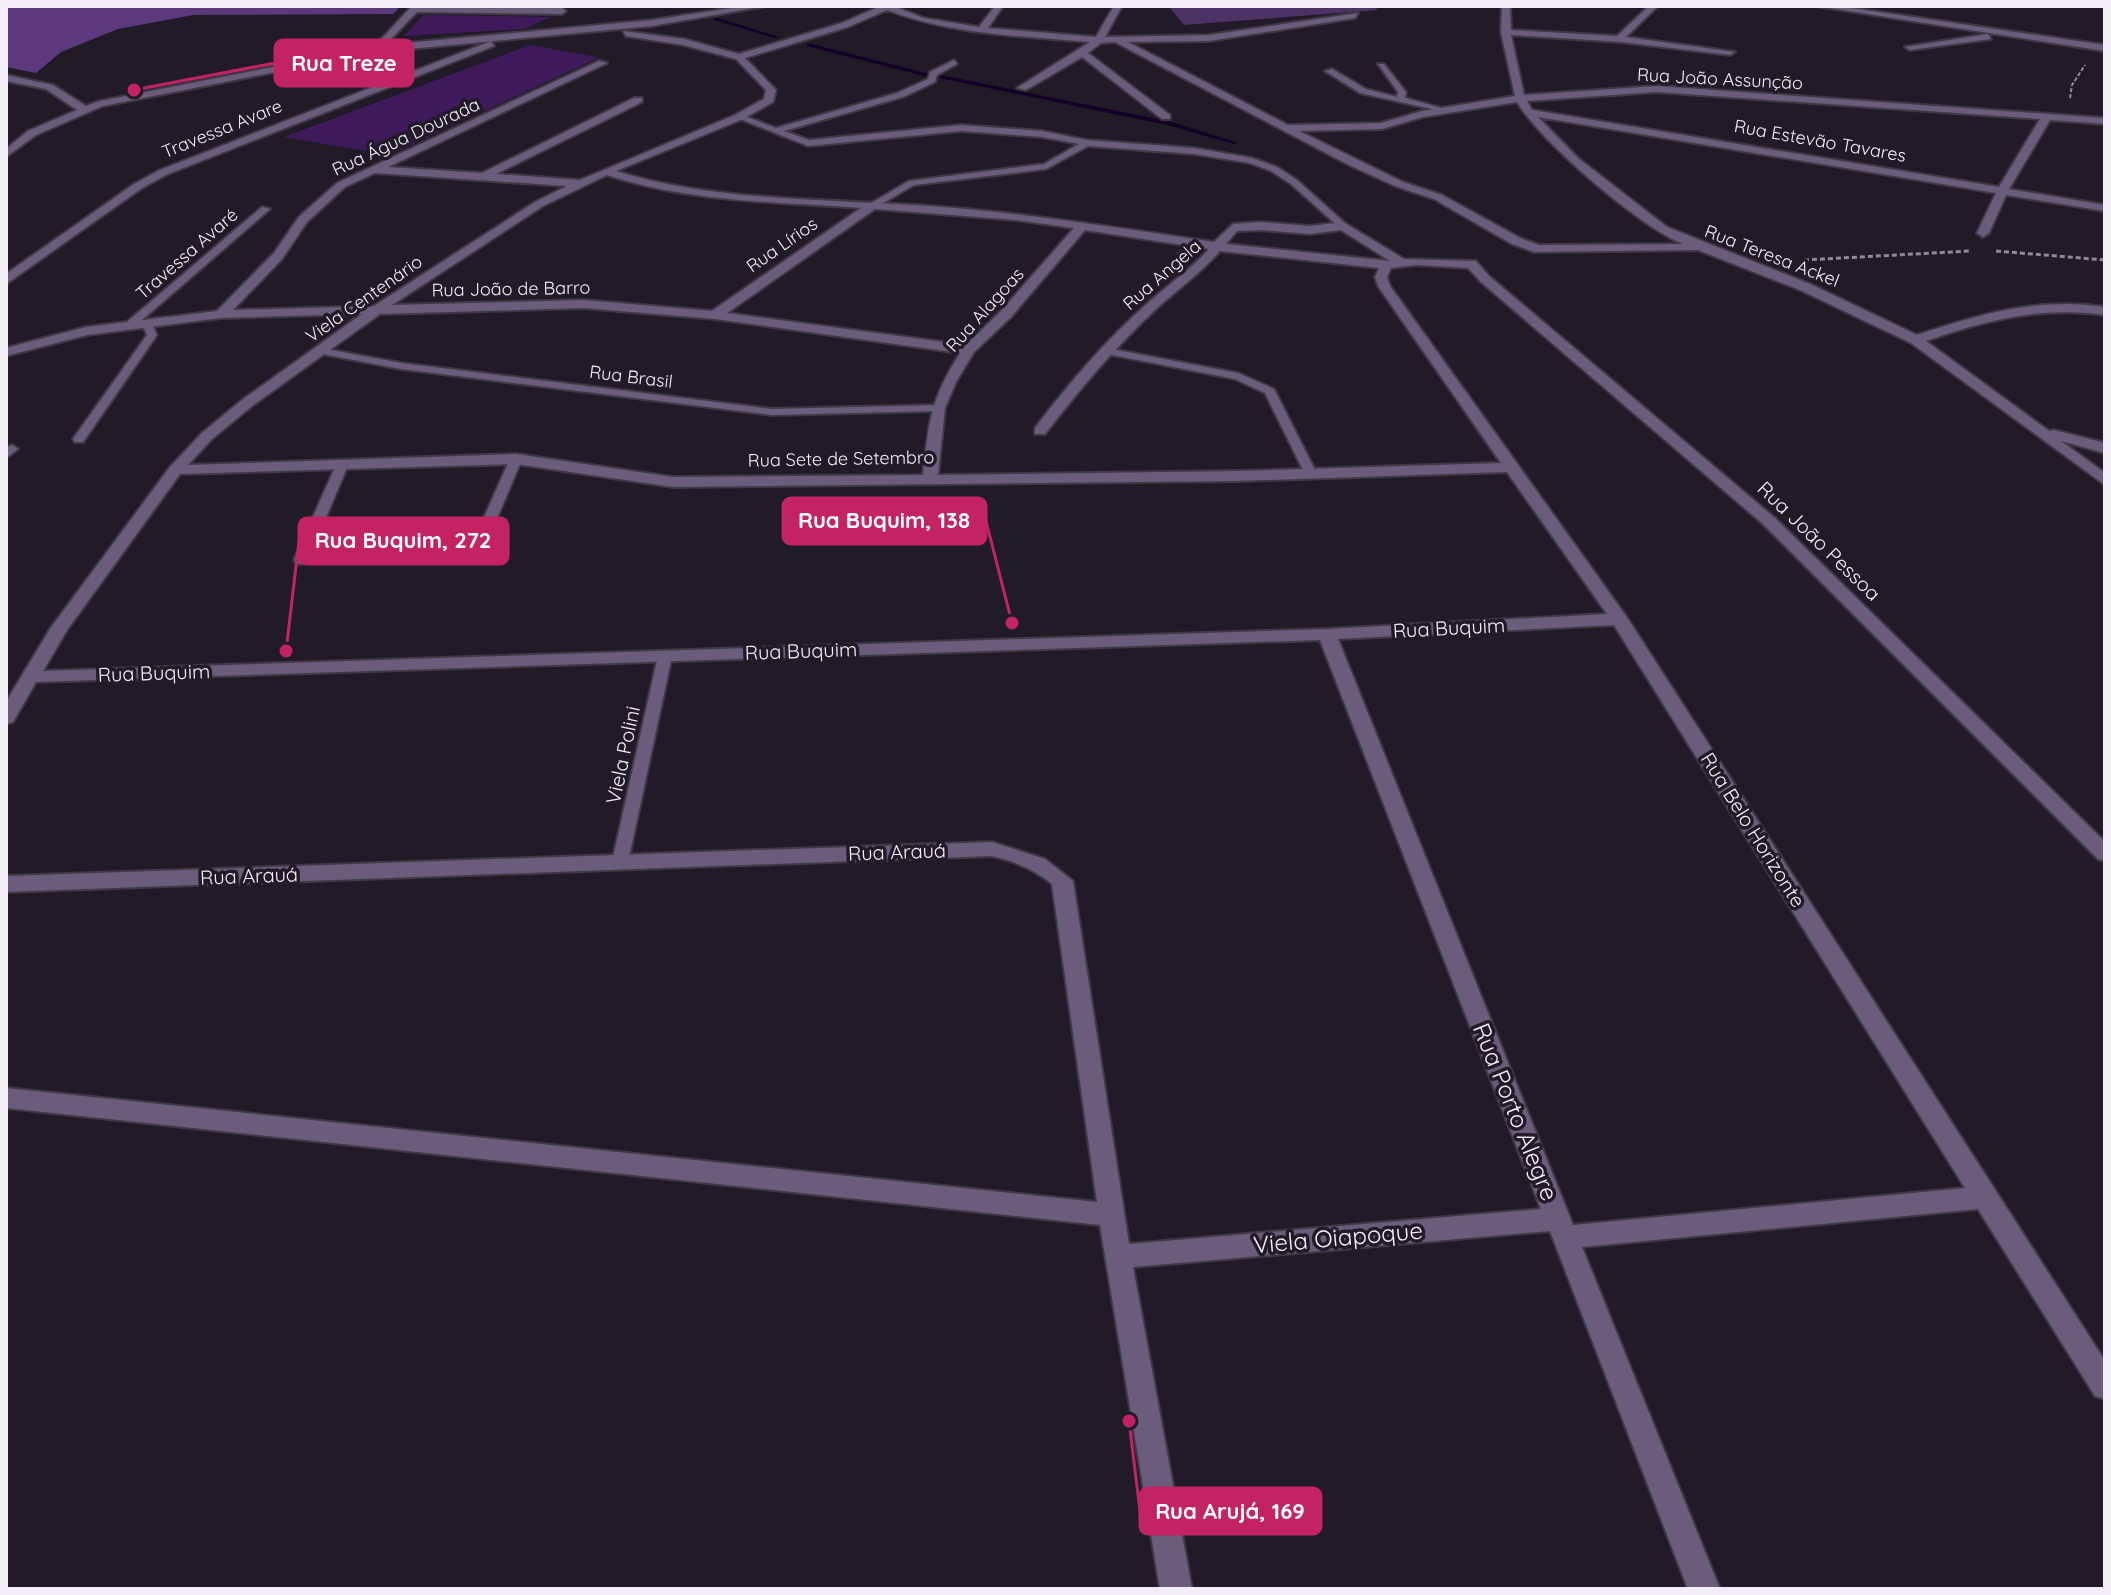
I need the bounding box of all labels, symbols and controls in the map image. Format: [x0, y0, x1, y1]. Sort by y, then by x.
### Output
callout: Rua Treze [275, 40, 413, 86]
text: Rua Treze [291, 49, 397, 77]
street label: Rua João Assunção [1636, 63, 1804, 94]
street label: Rua Água Dourada [328, 92, 483, 181]
street label: Travessa Avare [158, 94, 285, 163]
street label: Rua Estevão Tavares [1732, 114, 1908, 167]
street label: Travessa Avaré [131, 203, 242, 304]
street label: Rua Lírios [742, 212, 822, 277]
street label: Rua Teresa Ackel [1702, 219, 1843, 292]
street label: Rua Angela [1118, 234, 1205, 315]
street label: Viela Centenário [301, 250, 427, 347]
street label: Rua Alagoas [941, 263, 1029, 357]
street label: Rua João de Barro [431, 276, 591, 301]
street label: Rua Brasil [588, 360, 674, 393]
street label: Rua Sete de Setembro [748, 445, 934, 472]
street label: Rua João Pessoa [1753, 476, 1886, 606]
callout: Rua Buquim, 138 [783, 498, 986, 544]
text: Rua Buquim, 138 [798, 506, 970, 534]
callout: Rua Buquim, 272 [299, 518, 508, 564]
text: Rua Buquim, 272 [315, 526, 491, 554]
street label: Rua Buquim [1392, 612, 1506, 643]
street label: Rua Buquim [744, 636, 858, 665]
street label: Rua Buquim [97, 658, 211, 687]
street label: Viela Polini [600, 704, 645, 806]
street label: Rua Belo Horizonte [1696, 748, 1811, 912]
street label: Rua Arauá [848, 837, 946, 866]
street label: Rua Arauá [200, 861, 298, 890]
street label: Rua Porto Alegre [1467, 1018, 1565, 1205]
street label: Viela Oiapoque [1252, 1215, 1424, 1259]
callout: Rua Arujá, 169 [1140, 1488, 1321, 1534]
text: Rua Arujá, 169 [1155, 1497, 1305, 1525]

